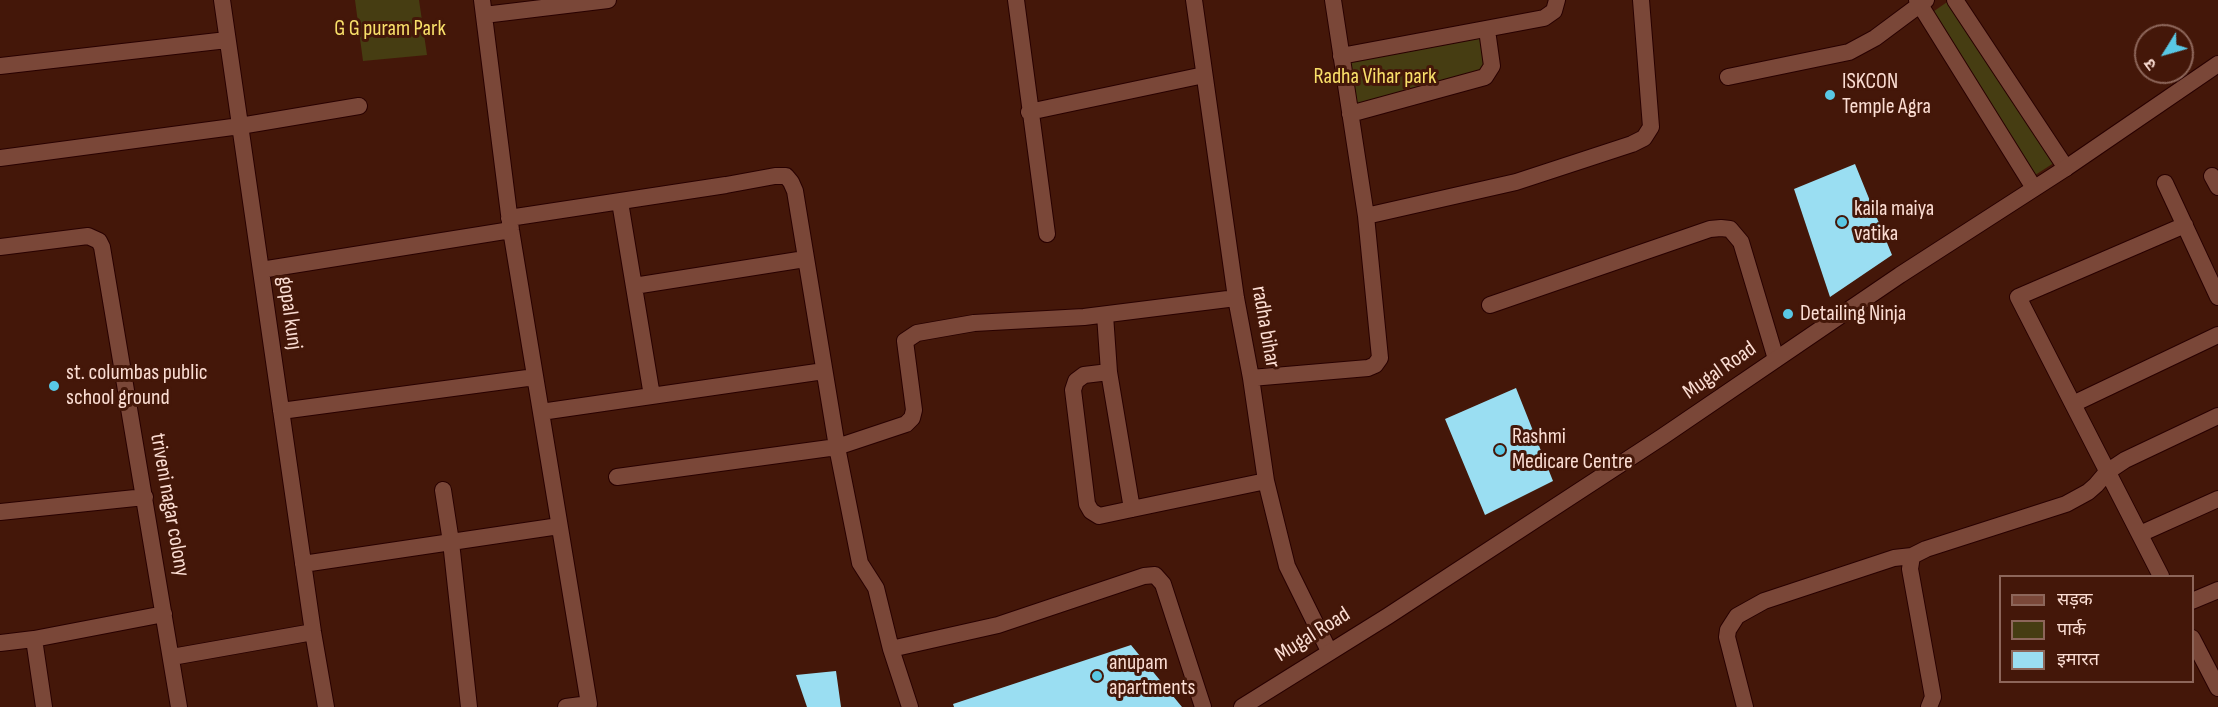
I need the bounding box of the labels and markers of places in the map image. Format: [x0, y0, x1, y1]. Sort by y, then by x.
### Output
place label: ISKCON Temple Agra [1842, 69, 1931, 120]
marker: ISKCON Temple Agra [1823, 88, 1837, 102]
place label: kaila maiya vatika [1854, 196, 1934, 248]
marker: kaila maiya vatika [1835, 215, 1849, 229]
place label: Detailing Ninja [1800, 301, 1906, 327]
marker: Detailing Ninja [1781, 307, 1795, 321]
place label: st. columbas public school ground [66, 360, 208, 412]
marker: st. columbas public school ground [47, 379, 61, 393]
place label: Rashmi Medicare Centre [1512, 424, 1633, 476]
marker: Rashmi Medicare Centre [1493, 443, 1507, 457]
place label: anupam apartments [1109, 650, 1195, 702]
marker: anupam apartments [1090, 669, 1104, 683]

